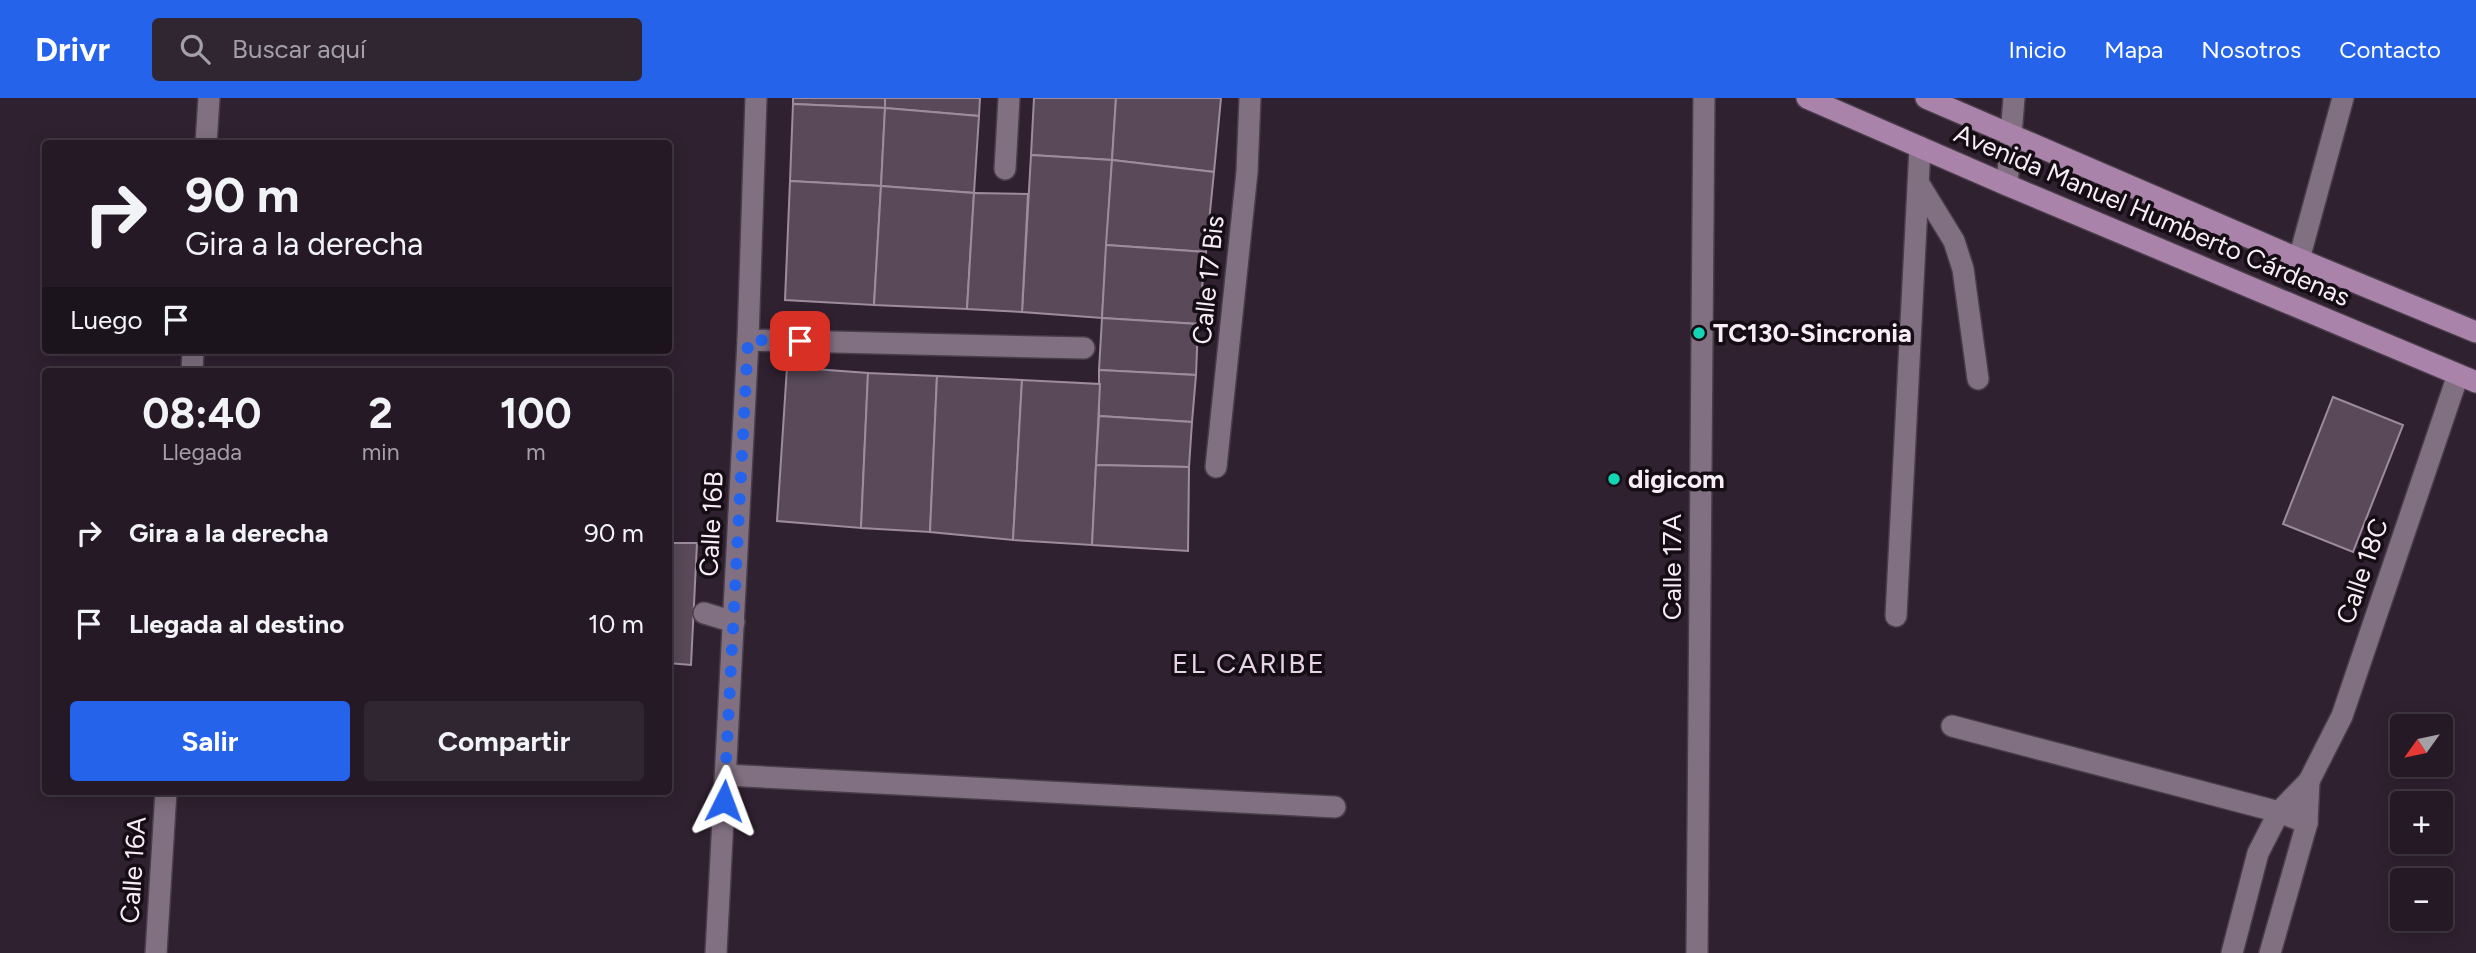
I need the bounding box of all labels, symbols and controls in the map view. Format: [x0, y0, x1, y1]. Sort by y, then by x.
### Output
search box [152, 18, 642, 81]
text: Drivr [35, 30, 110, 69]
icon: search [176, 30, 214, 68]
text: Buscar aquí [232, 33, 366, 65]
text: Inicio [2008, 35, 2066, 64]
text: Mapa [2104, 35, 2163, 64]
text: Nosotros [2201, 35, 2301, 64]
text: Contacto [2339, 35, 2441, 64]
street label: Avenida Manuel Humberto Cárdenas [1949, 117, 2355, 313]
text: 90 m [185, 165, 300, 224]
icon: right [70, 168, 161, 259]
street label: Calle 17 Bis [1185, 214, 1231, 346]
text: Gira a la derecha [185, 225, 423, 263]
icon: arrive [157, 301, 195, 339]
text: Luego [70, 304, 143, 336]
pin [770, 311, 830, 371]
place label: TC130-Sincronia [1713, 317, 1912, 349]
icon: arrive [781, 322, 819, 360]
marker: TC130-Sincronia [1691, 325, 1707, 341]
text: 08:40 [142, 388, 262, 439]
text: 2 [368, 388, 393, 439]
text: 100 [500, 388, 572, 439]
text: Llegada [162, 438, 242, 466]
text: min [362, 438, 399, 466]
text: m [526, 438, 546, 466]
place label: digicom [1628, 463, 1725, 495]
street label: Calle 16B [692, 471, 730, 577]
marker: digicom [1606, 471, 1622, 487]
street label: Calle 17A [1656, 513, 1688, 620]
icon: right [70, 514, 108, 552]
street label: Calle 18C [2329, 514, 2395, 628]
text: Gira a la derecha [129, 517, 329, 549]
text: 90 m [584, 517, 644, 549]
icon: arrive [70, 605, 108, 643]
text: Llegada al destino [129, 608, 344, 640]
text: 10 m [588, 608, 644, 640]
district label: EL CARIBE [1172, 646, 1326, 680]
button: Salir [70, 701, 350, 781]
button: Compartir [364, 701, 644, 781]
north arrow [2390, 714, 2454, 777]
map controls [2390, 714, 2453, 931]
position arrow [687, 764, 761, 838]
button: + [2390, 791, 2453, 854]
street label: Calle 16A [113, 815, 153, 925]
button: − [2390, 868, 2453, 931]

